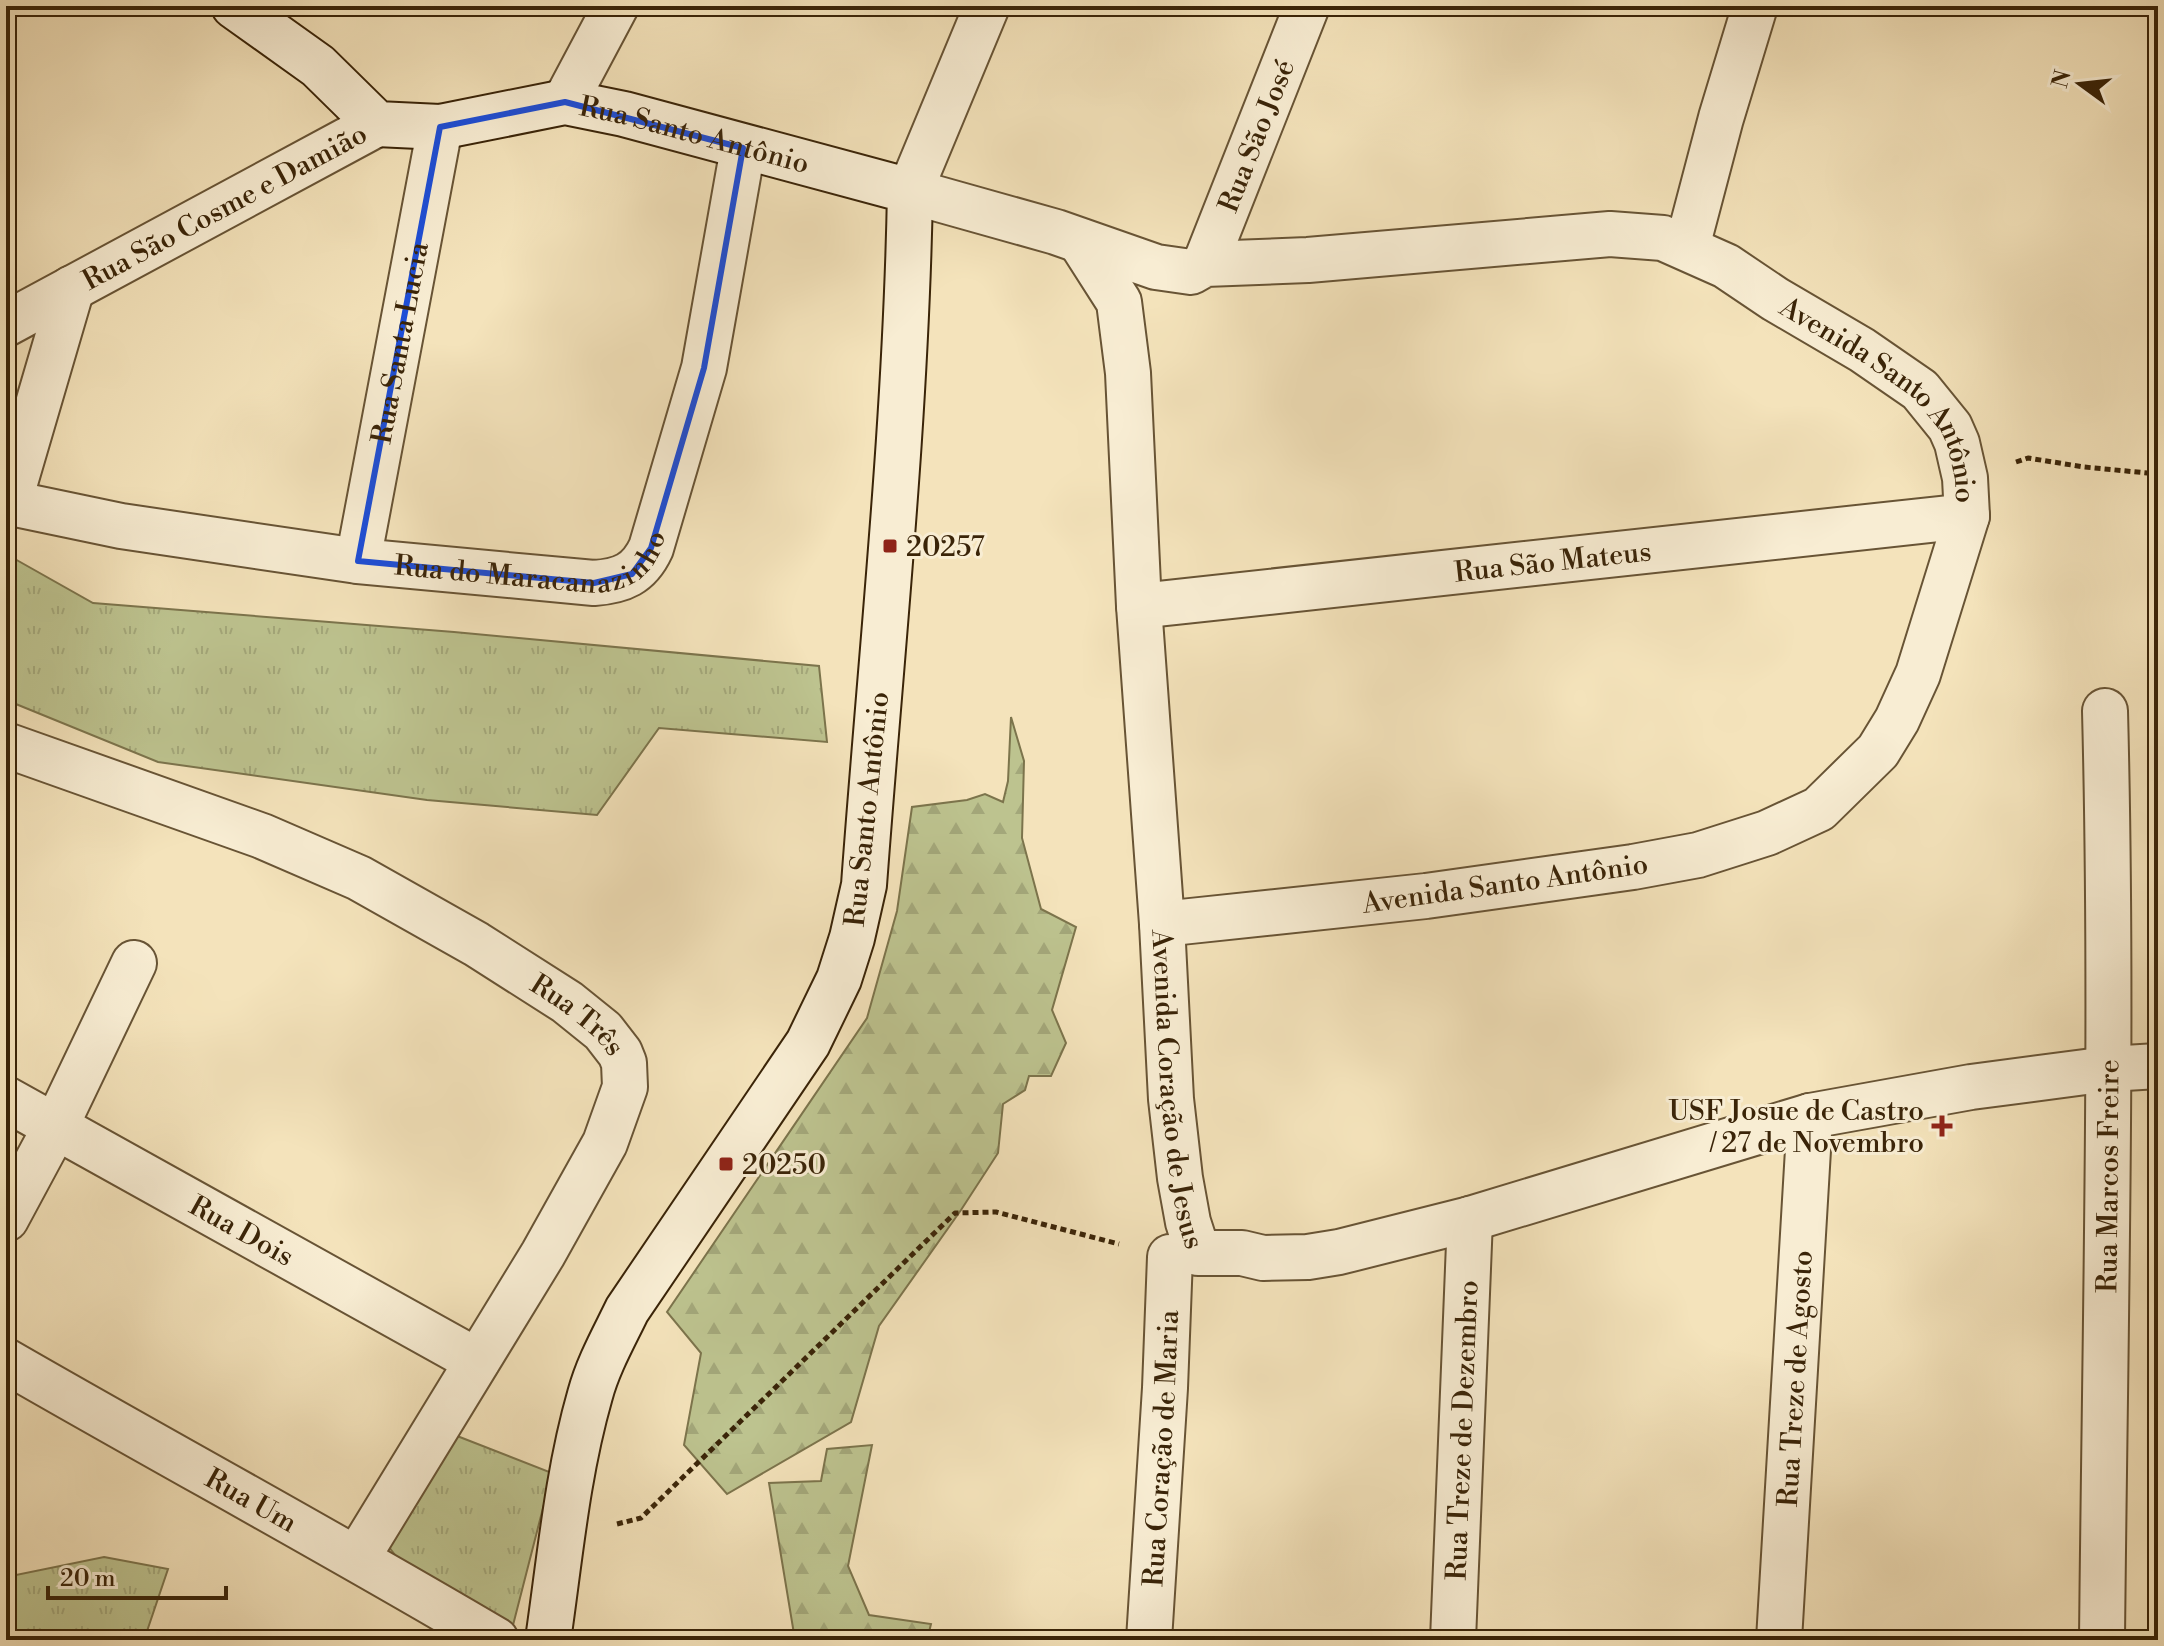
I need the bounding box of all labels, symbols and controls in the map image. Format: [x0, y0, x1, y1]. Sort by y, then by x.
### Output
north arrow [2040, 44, 2120, 124]
street label: Rua São José [1211, 55, 1303, 218]
text: N [2047, 67, 2078, 91]
street label: Rua Santo Antônio [576, 89, 813, 182]
street label: Rua São Cosme e Damião [77, 117, 373, 299]
street label: Rua Santa Lucia [364, 239, 437, 447]
street label: Avenida Santo Antônio [1772, 289, 1982, 504]
street label: Rua do Maracanazinho [393, 527, 674, 602]
place label: 20257 [906, 530, 985, 565]
street label: Rua São Mateus [1452, 534, 1653, 591]
marker: 20257 [881, 537, 899, 555]
street label: Rua Santo Antônio [838, 690, 897, 928]
street label: Avenida Santo Antônio [1359, 847, 1650, 922]
street label: Avenida Coração de Jesus [1143, 928, 1211, 1253]
street label: Rua Três [523, 967, 632, 1063]
street label: Rua Marcos Freire [2090, 1059, 2127, 1293]
place label: USF Josue de Castro / 27 de Novembro [1668, 1094, 1924, 1161]
marker: USF Josue de Castro / 27 de Novembro [1931, 1115, 1953, 1137]
place label: 20250 [742, 1148, 826, 1183]
marker: 20250 [717, 1155, 735, 1173]
street label: Rua Dois [183, 1188, 300, 1275]
street label: Rua Treze de Agosto [1771, 1249, 1821, 1508]
street label: Rua Treze de Dezembro [1439, 1279, 1487, 1581]
street label: Rua Coração de Maria [1136, 1309, 1187, 1588]
street label: Rua Um [199, 1461, 303, 1541]
scale bar [48, 1550, 226, 1600]
text: 20 m [60, 1564, 116, 1594]

